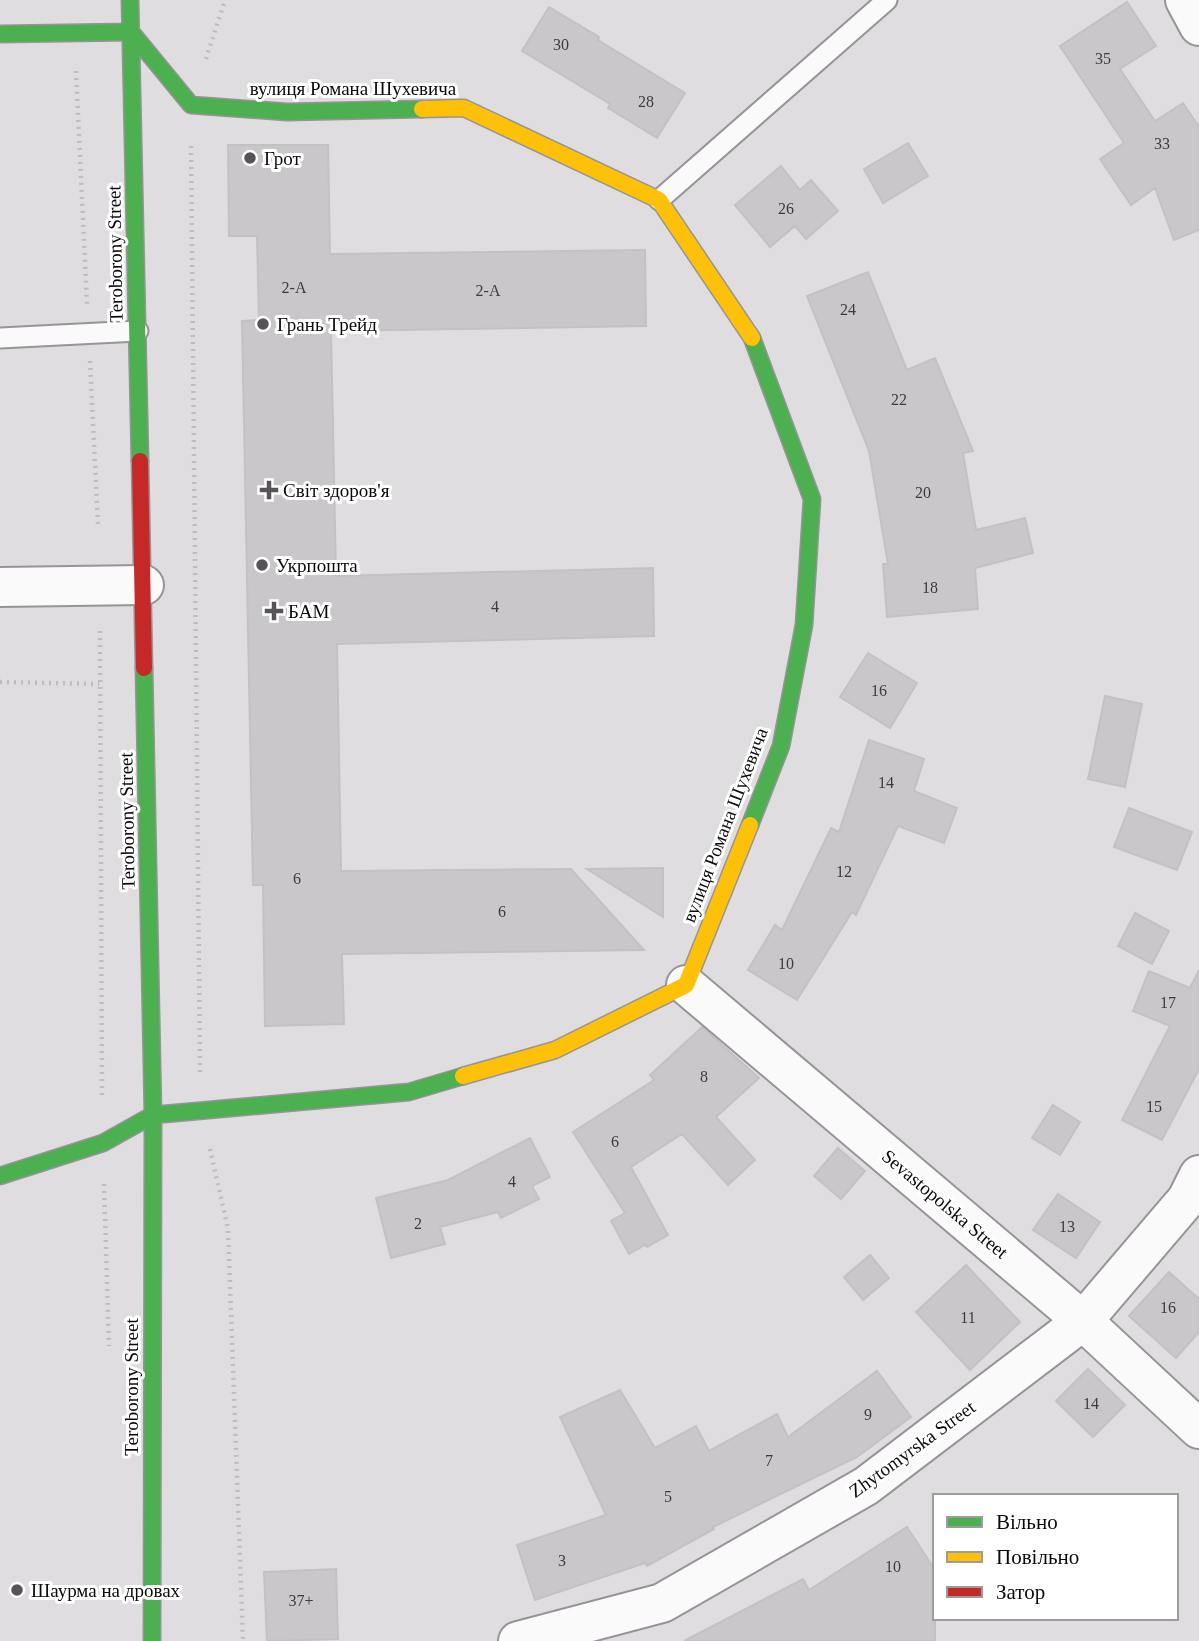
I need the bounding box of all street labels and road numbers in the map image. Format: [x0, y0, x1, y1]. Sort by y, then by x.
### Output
street label: вулиця Романа Шухевича [250, 78, 457, 99]
street label: Teroborony Street [103, 184, 127, 323]
street label: вулиця Романа Шухевича [678, 724, 772, 925]
street label: Teroborony Street [115, 751, 139, 890]
street label: Sevastopolska Street [878, 1145, 1013, 1263]
street label: Teroborony Street [121, 1318, 142, 1456]
street label: Zhytomyrska Street [845, 1396, 980, 1502]

